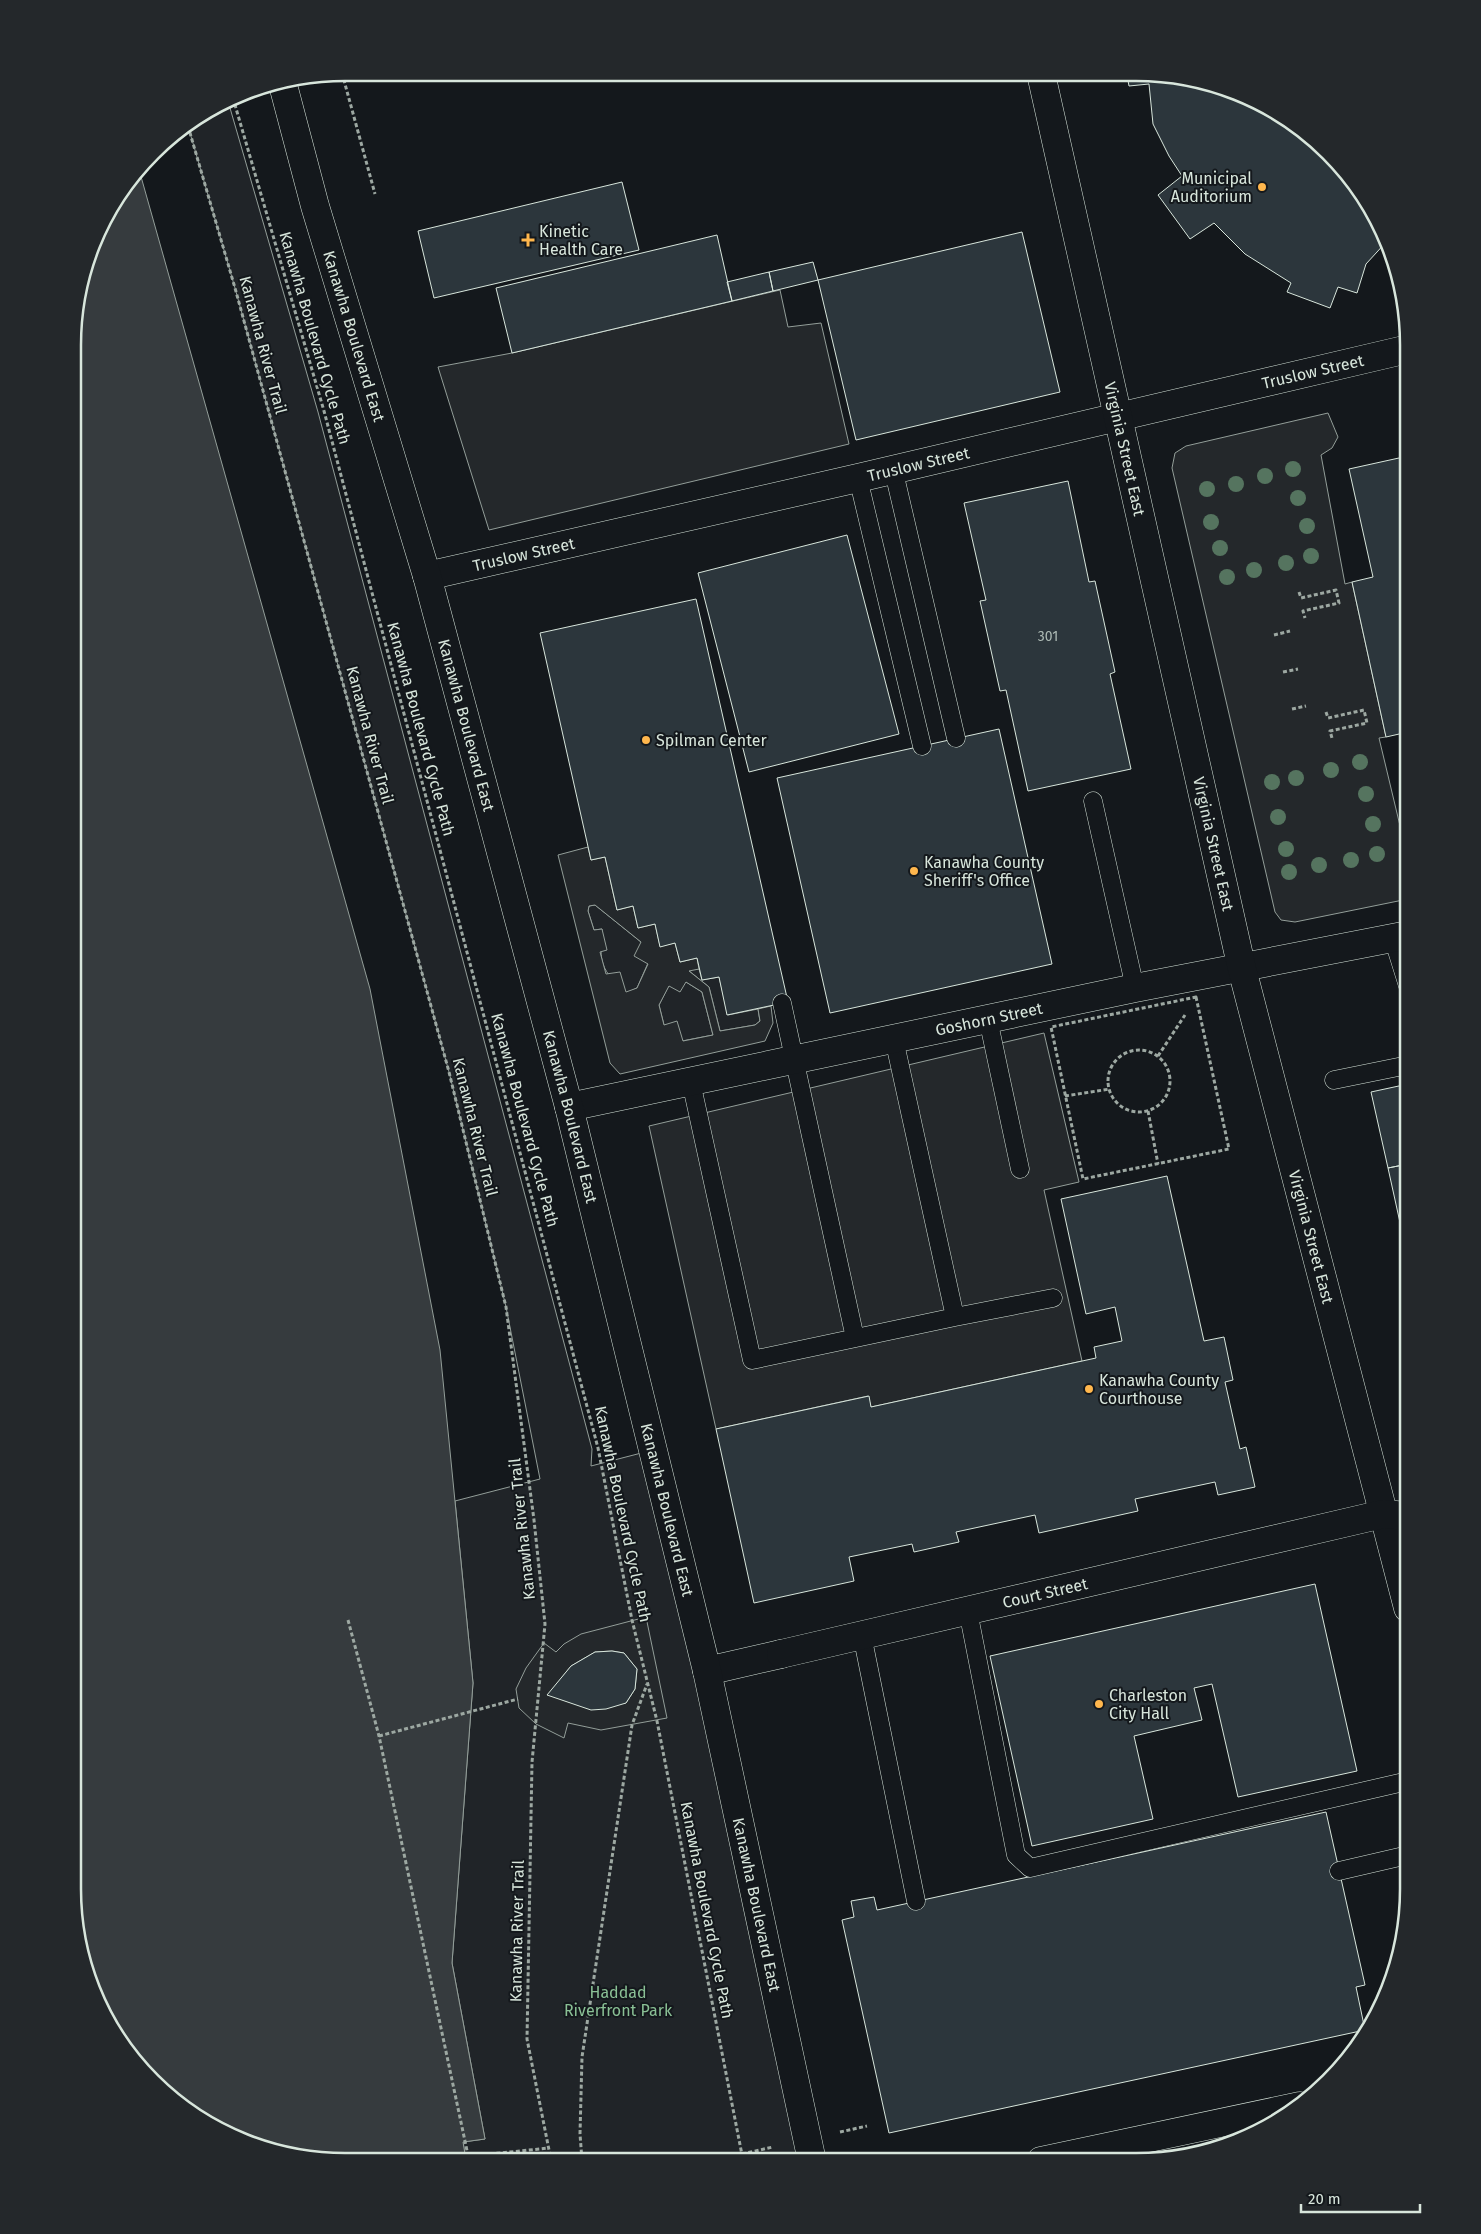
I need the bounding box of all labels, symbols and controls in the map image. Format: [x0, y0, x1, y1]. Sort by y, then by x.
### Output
place label: Municipal Auditorium [1171, 169, 1252, 206]
marker: Municipal Auditorium [1256, 181, 1268, 193]
place label: Kinetic Health Care [539, 222, 623, 259]
street label: Kanawha Boulevard Cycle Path [275, 229, 355, 447]
marker: Kinetic Health Care [521, 233, 535, 247]
street label: Kanawha Boulevard East [320, 248, 389, 424]
street label: Kanawha River Trail [235, 274, 291, 416]
street label: Truslow Street [1260, 350, 1366, 392]
street label: Virginia Street East [1101, 380, 1149, 518]
street label: Truslow Street [866, 443, 971, 485]
street label: Truslow Street [471, 533, 577, 575]
street label: Kanawha Boulevard Cycle Path [383, 620, 459, 838]
house number: 301 [1038, 628, 1058, 645]
street label: Kanawha Boulevard East [435, 637, 499, 813]
street label: Kanawha River Trail [342, 664, 398, 806]
place label: Spilman Center [656, 731, 767, 750]
marker: Spilman Center [640, 734, 652, 746]
street label: Virginia Street East [1190, 775, 1238, 913]
place label: Kanawha County Sheriff's Office [924, 853, 1044, 890]
marker: Kanawha County Sheriff's Office [908, 865, 920, 877]
street label: Goshorn Street [934, 998, 1044, 1039]
street label: Kanawha Boulevard Cycle Path [487, 1011, 563, 1229]
street label: Kanawha Boulevard East [539, 1028, 602, 1205]
street label: Kanawha River Trail [449, 1056, 501, 1199]
street label: Virginia Street East [1285, 1168, 1338, 1306]
place label: Kanawha County Courthouse [1099, 1371, 1219, 1408]
marker: Kanawha County Courthouse [1083, 1383, 1095, 1395]
street label: Kanawha Boulevard Cycle Path [591, 1404, 655, 1624]
street label: Kanawha Boulevard East [637, 1421, 698, 1598]
street label: Kanawha River Trail [505, 1457, 539, 1601]
street label: Court Street [1000, 1573, 1090, 1612]
place label: Charleston City Hall [1109, 1686, 1187, 1723]
marker: Charleston City Hall [1093, 1698, 1105, 1710]
street label: Kanawha Boulevard Cycle Path [677, 1800, 737, 2020]
street label: Kanawha Boulevard East [729, 1816, 785, 1994]
street label: Kanawha River Trail [506, 1859, 528, 2002]
park label: Haddad Riverfront Park [564, 1983, 673, 2020]
scale bar [1301, 2182, 1420, 2214]
text: 20 m [1308, 2190, 1341, 2208]

